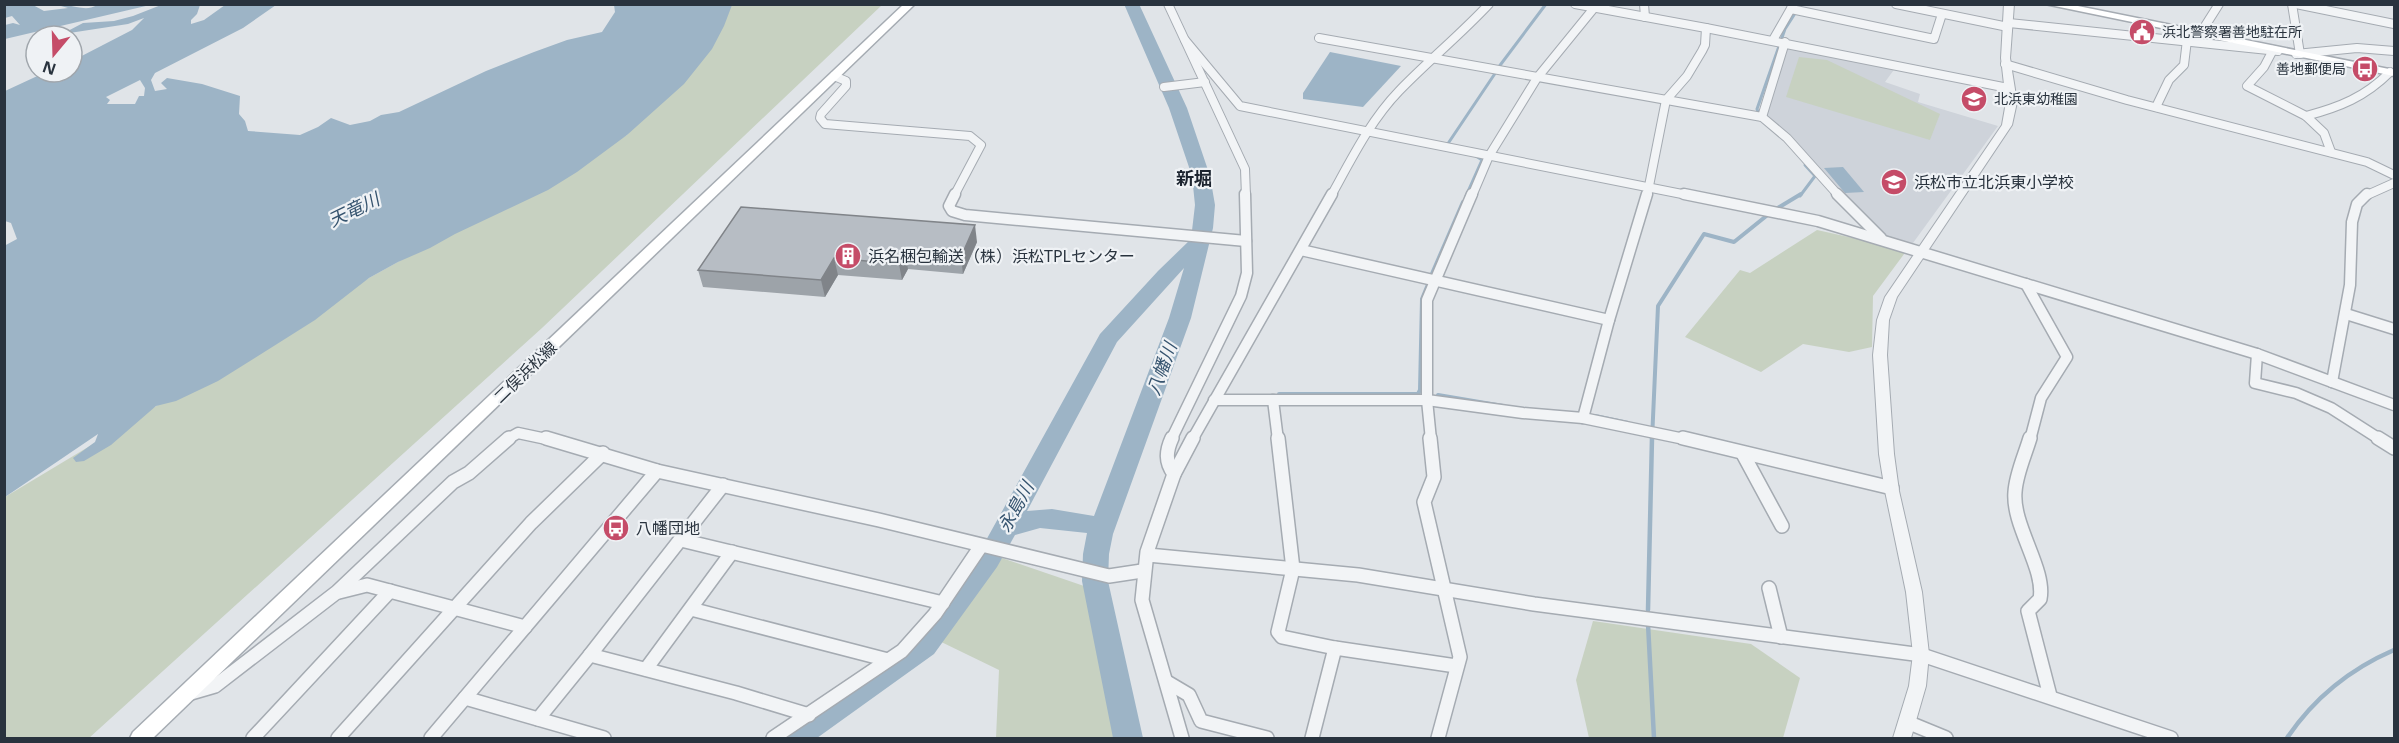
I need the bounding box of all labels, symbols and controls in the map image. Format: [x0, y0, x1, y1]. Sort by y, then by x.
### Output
public building icon: 浜北警察署善地駐在所 [2127, 17, 2157, 47]
place label: 浜北警察署善地駐在所 [2162, 22, 2302, 41]
north arrow [24, 24, 84, 84]
bus stop icon: 善地郵便局 [2350, 54, 2380, 84]
text: N [39, 56, 59, 81]
place label: 善地郵便局 [2276, 59, 2346, 78]
school or university icon: 北浜東幼稚園 [1959, 84, 1989, 114]
place label: 北浜東幼稚園 [1994, 89, 2078, 108]
district label: 新堀 [1176, 166, 1212, 190]
school or university icon: 浜松市立北浜東小学校 [1879, 167, 1909, 197]
place label: 浜松市立北浜東小学校 [1914, 171, 2074, 193]
water label: 天竜川 [324, 186, 385, 232]
building icon: 浜名梱包輸送（株）浜松TPLセンター [833, 241, 863, 271]
place label: 浜名梱包輸送（株）浜松TPLセンター [868, 245, 1135, 267]
street label: 二俣浜松線 [489, 336, 561, 408]
water label: 八幡川 [1141, 337, 1182, 398]
water label: 永島川 [992, 475, 1040, 536]
bus stop icon: 八幡団地 [601, 513, 631, 543]
place label: 八幡団地 [636, 517, 700, 539]

